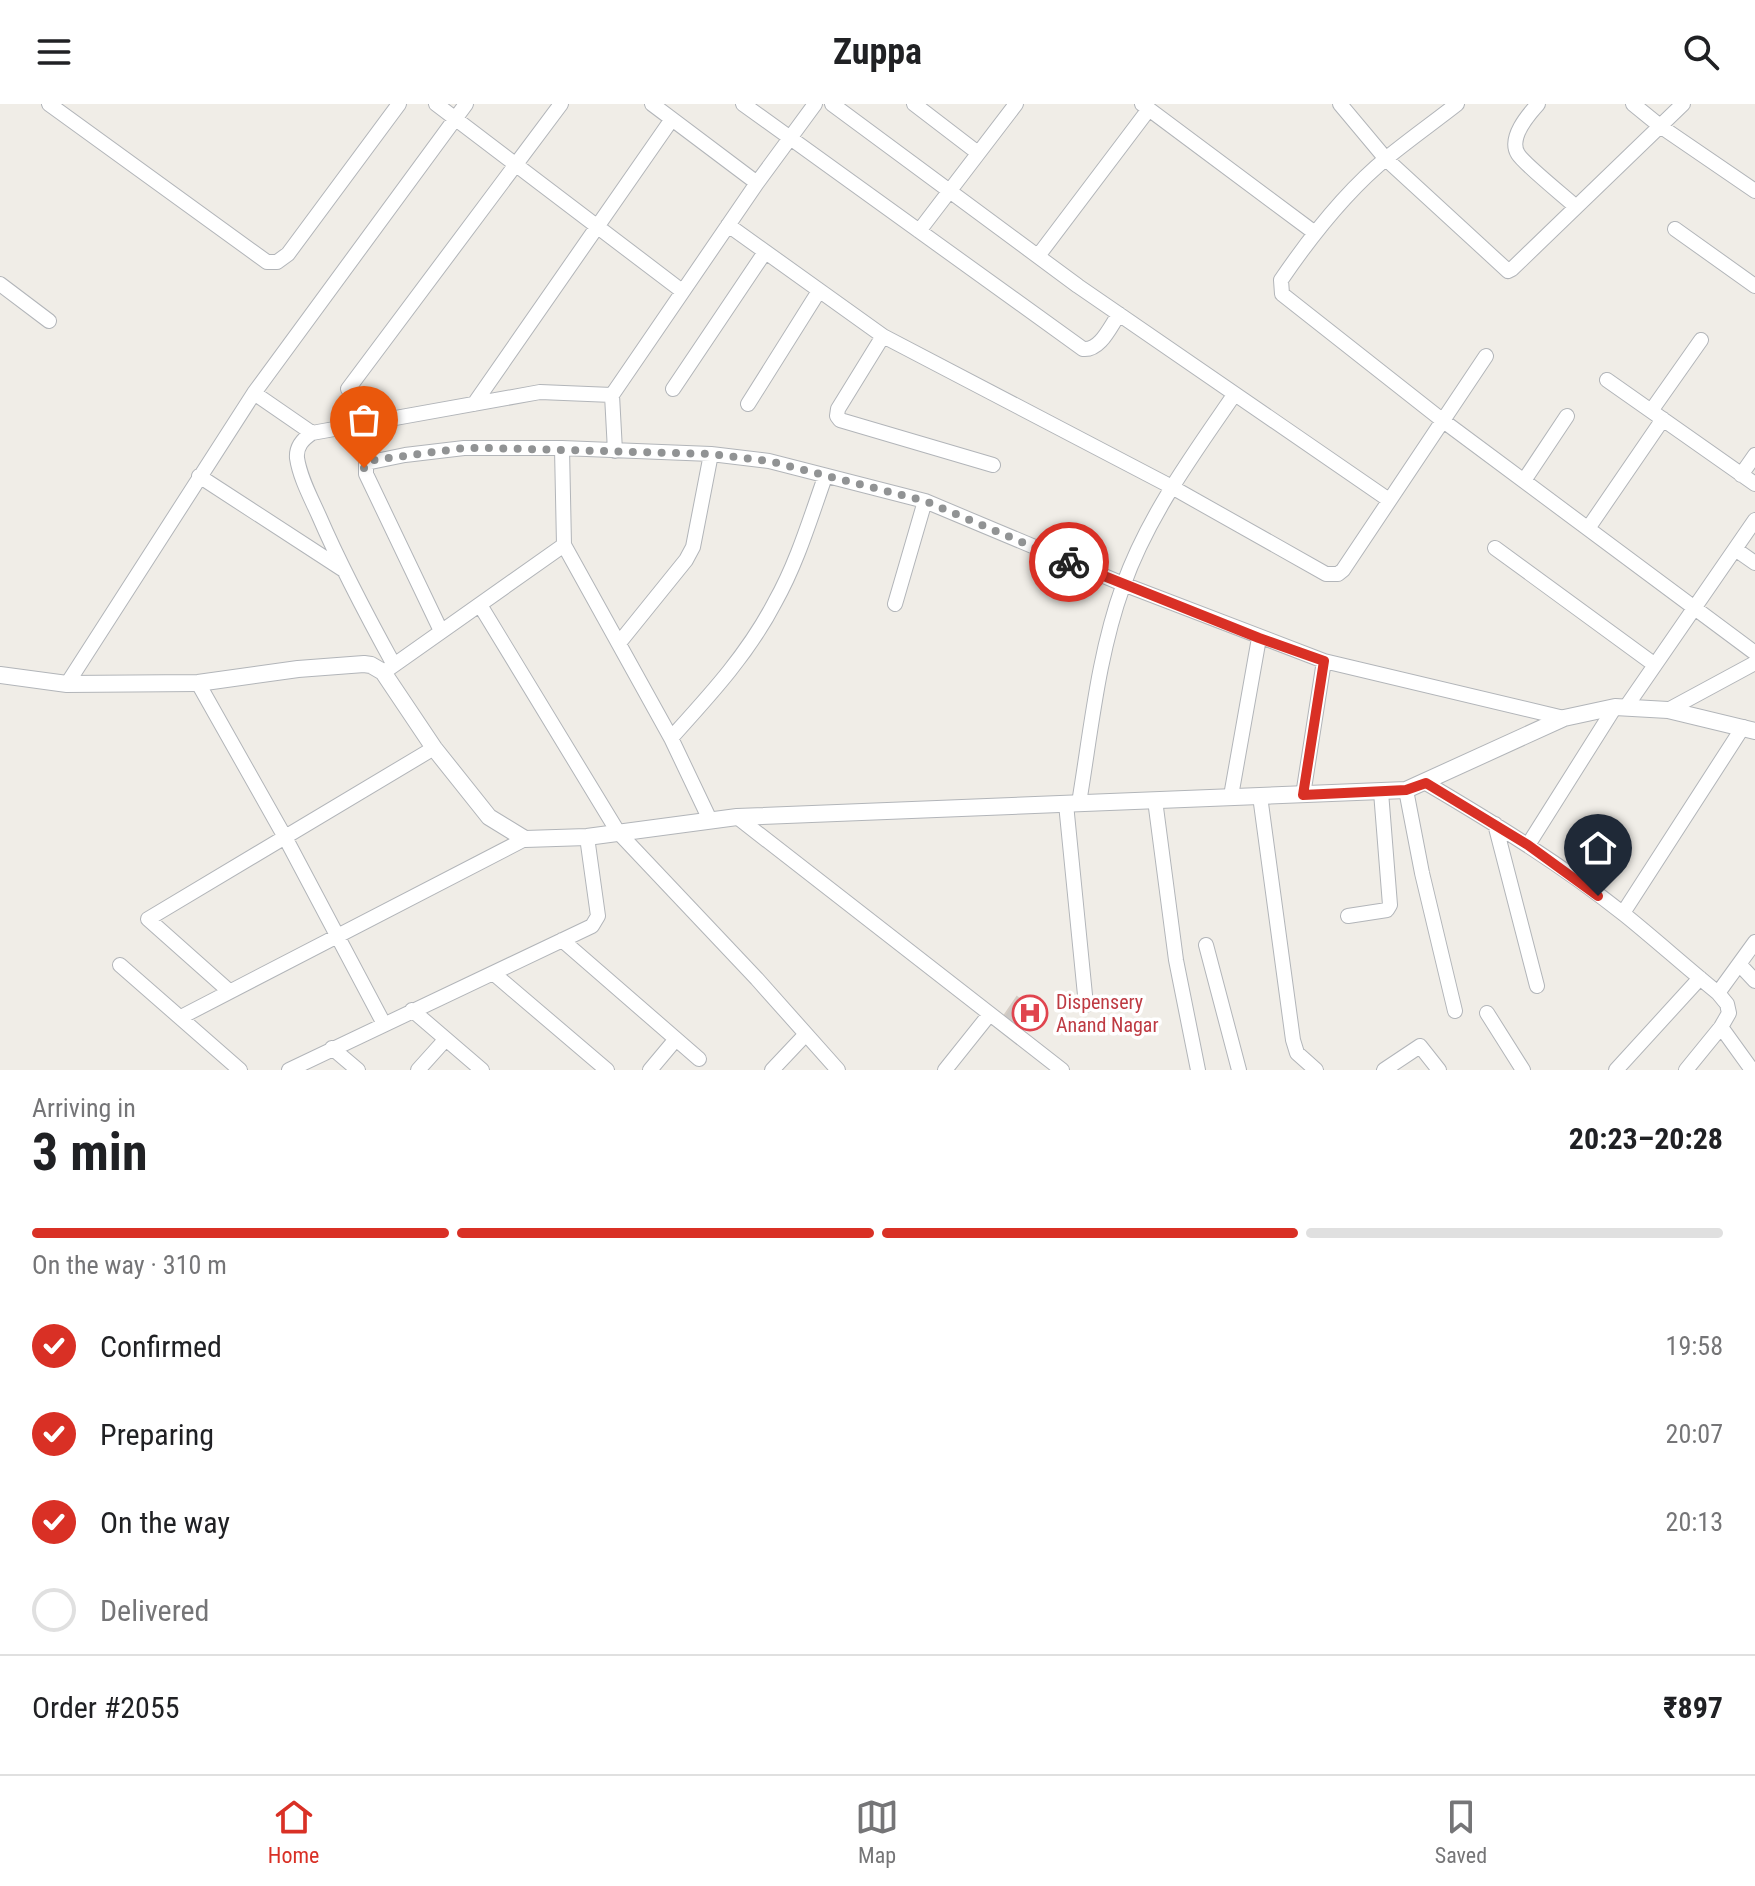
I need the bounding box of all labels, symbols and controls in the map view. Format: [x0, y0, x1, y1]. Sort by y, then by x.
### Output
icon: menu [32, 30, 76, 74]
icon: search [1679, 30, 1723, 74]
text: Zuppa [833, 31, 922, 73]
pin [330, 386, 398, 468]
icon: bag [342, 398, 386, 442]
courier [1029, 522, 1109, 602]
icon: bike [1047, 540, 1091, 584]
pin [1564, 814, 1632, 896]
icon: home [1576, 826, 1620, 870]
place label: Dispensery Anand Nagar [1056, 990, 1159, 1037]
hospital icon: Dispensery Anand Nagar [1011, 994, 1049, 1032]
text: Arriving in [32, 1093, 136, 1123]
text: 20:23–20:28 [1569, 1121, 1723, 1156]
text: 3 min [32, 1122, 148, 1183]
text: On the way · 310 m [32, 1250, 227, 1280]
icon: check [32, 1324, 76, 1368]
text: Confirmed [100, 1329, 222, 1364]
text: 19:58 [1666, 1331, 1723, 1361]
icon: check [32, 1412, 76, 1456]
text: Preparing [100, 1417, 214, 1452]
text: 20:07 [1666, 1419, 1723, 1449]
icon: check [32, 1500, 76, 1544]
text: On the way [100, 1505, 230, 1540]
text: 20:13 [1666, 1507, 1723, 1537]
text: Delivered [100, 1593, 209, 1628]
text: Order #2055 [32, 1690, 180, 1725]
text: ₹897 [1663, 1690, 1723, 1725]
tab: Home [268, 1795, 319, 1868]
tab: Map [855, 1795, 899, 1868]
tab: Saved [1435, 1795, 1487, 1868]

